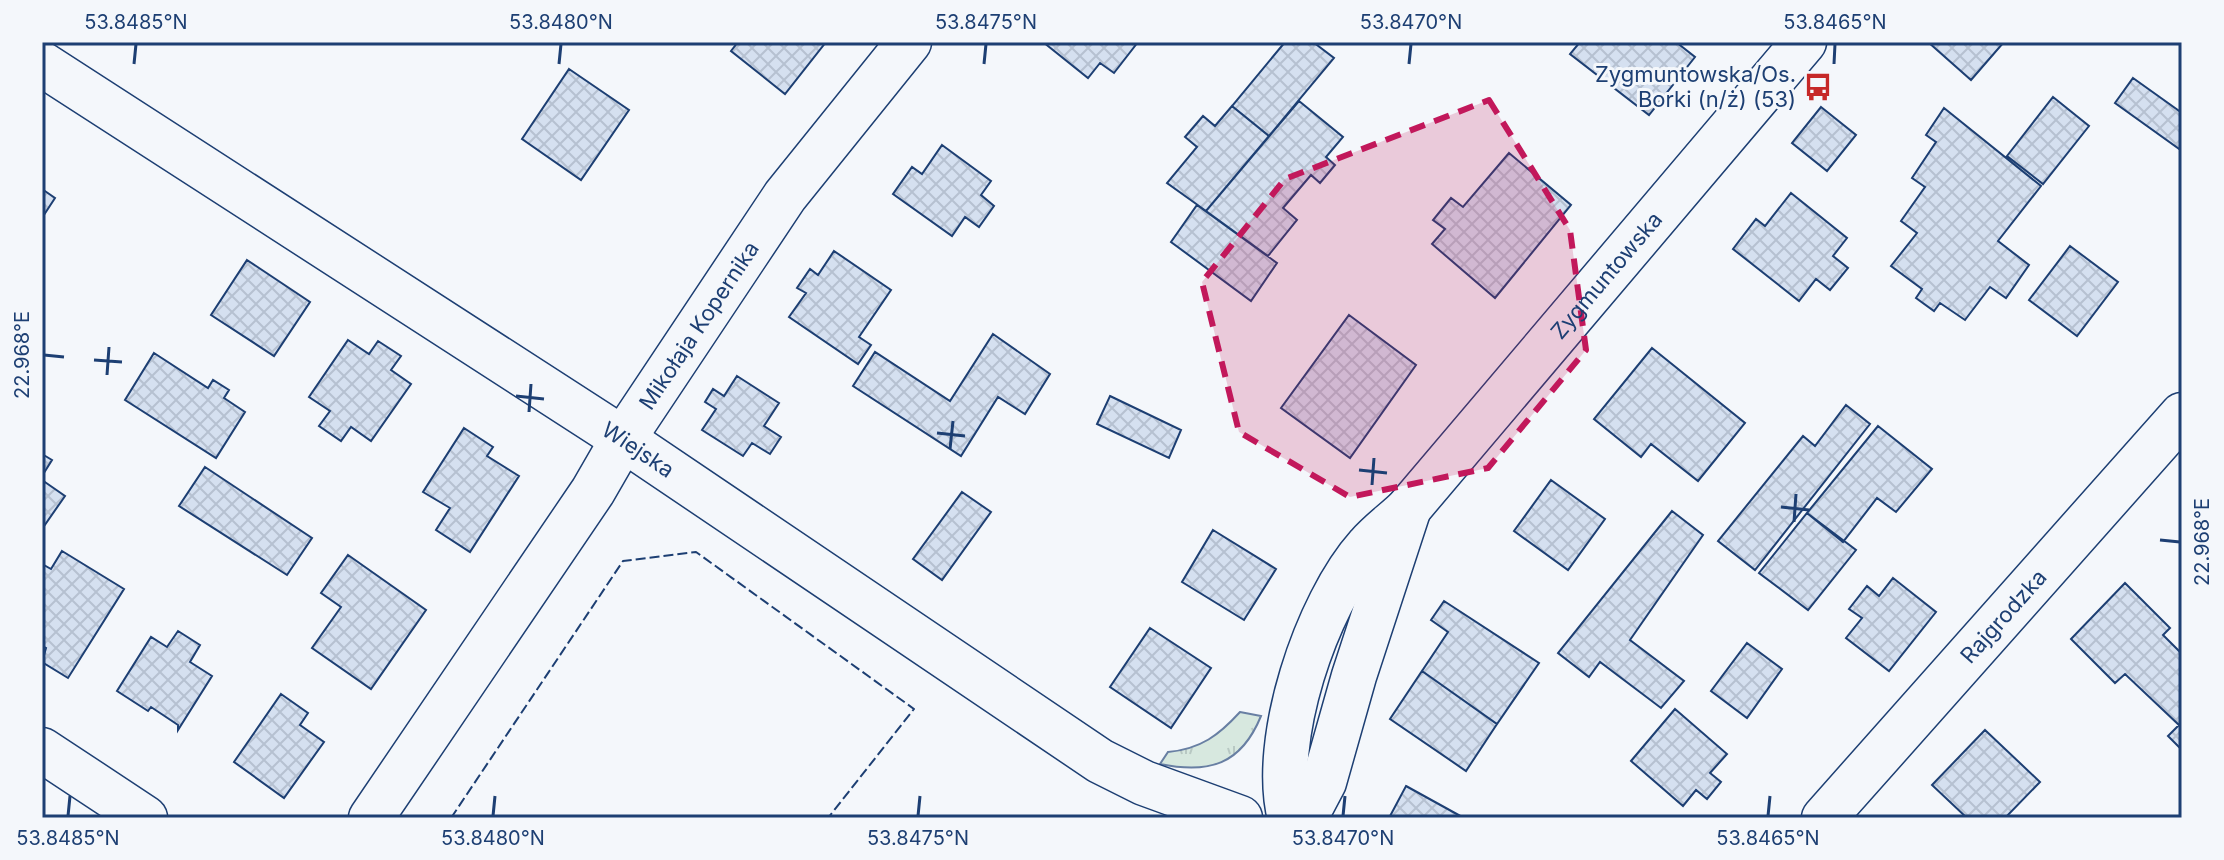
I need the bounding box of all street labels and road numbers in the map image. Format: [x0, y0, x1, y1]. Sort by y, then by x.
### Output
street label: Zygmuntowska [1545, 206, 1667, 344]
street label: Mikołaja Kopernika [634, 236, 764, 414]
street label: Wiejska [597, 416, 679, 483]
street label: Rajgrodzka [1955, 564, 2052, 668]

